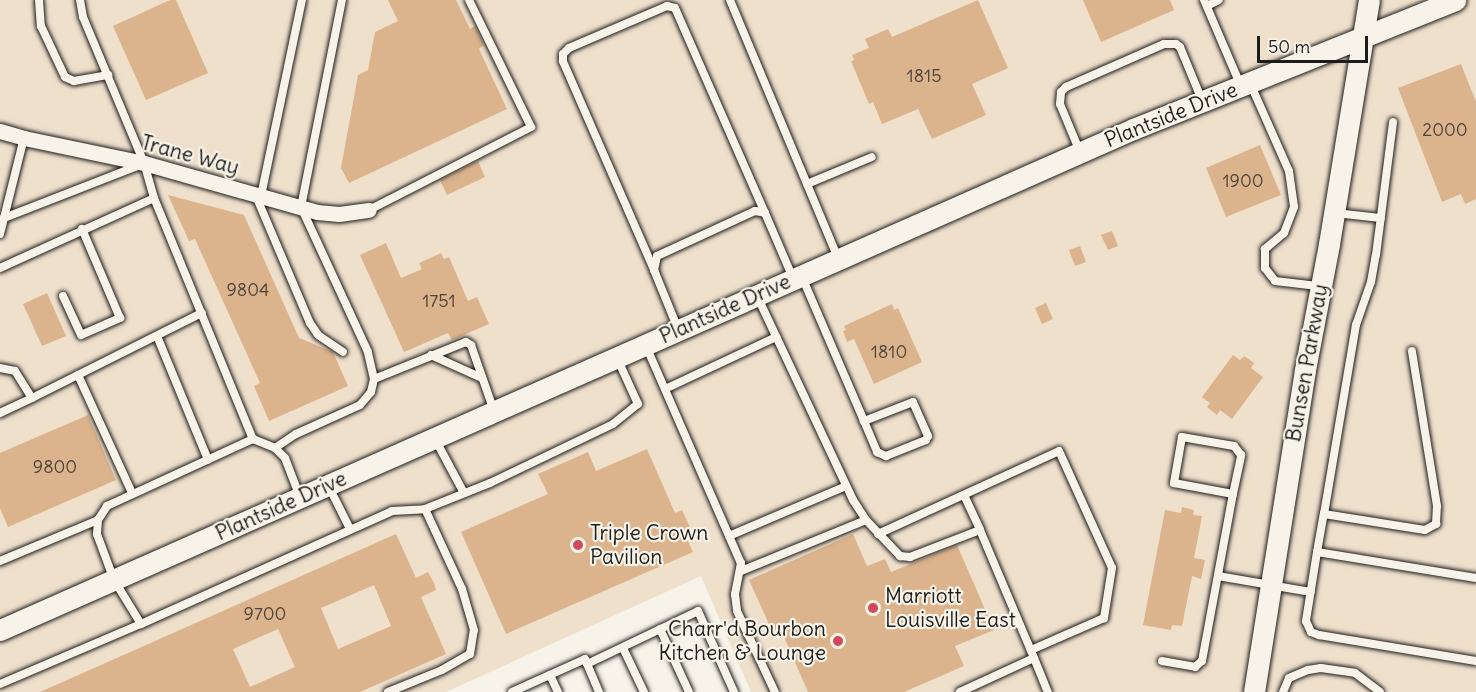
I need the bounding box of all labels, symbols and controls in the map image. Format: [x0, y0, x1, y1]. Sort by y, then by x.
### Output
scale bar [1260, 24, 1371, 62]
text: 50 m [1268, 35, 1310, 58]
house number: 1815 [906, 65, 942, 87]
street label: Plantside Drive [1101, 77, 1241, 153]
house number: 2000 [1422, 119, 1468, 141]
street label: Trane Way [138, 130, 242, 180]
house number: 1900 [1222, 170, 1264, 192]
street label: Plantside Drive [656, 269, 794, 349]
house number: 9804 [227, 279, 269, 301]
street label: Bunsen Parkway [1281, 282, 1333, 444]
house number: 1751 [422, 290, 456, 312]
house number: 1810 [871, 341, 907, 363]
house number: 9800 [33, 456, 77, 478]
street label: Plantside Drive [212, 466, 350, 546]
place label: Triple Crown Pavilion [590, 520, 708, 570]
marker: Triple Crown Pavilion [571, 538, 585, 552]
place label: Marriott Louisville East [885, 583, 1016, 633]
marker: Marriott Louisville East [866, 601, 880, 615]
house number: 9700 [244, 603, 286, 625]
place label: Charr'd Bourbon Kitchen & Lounge [658, 616, 826, 666]
marker: Charr'd Bourbon Kitchen & Lounge [831, 634, 845, 648]

